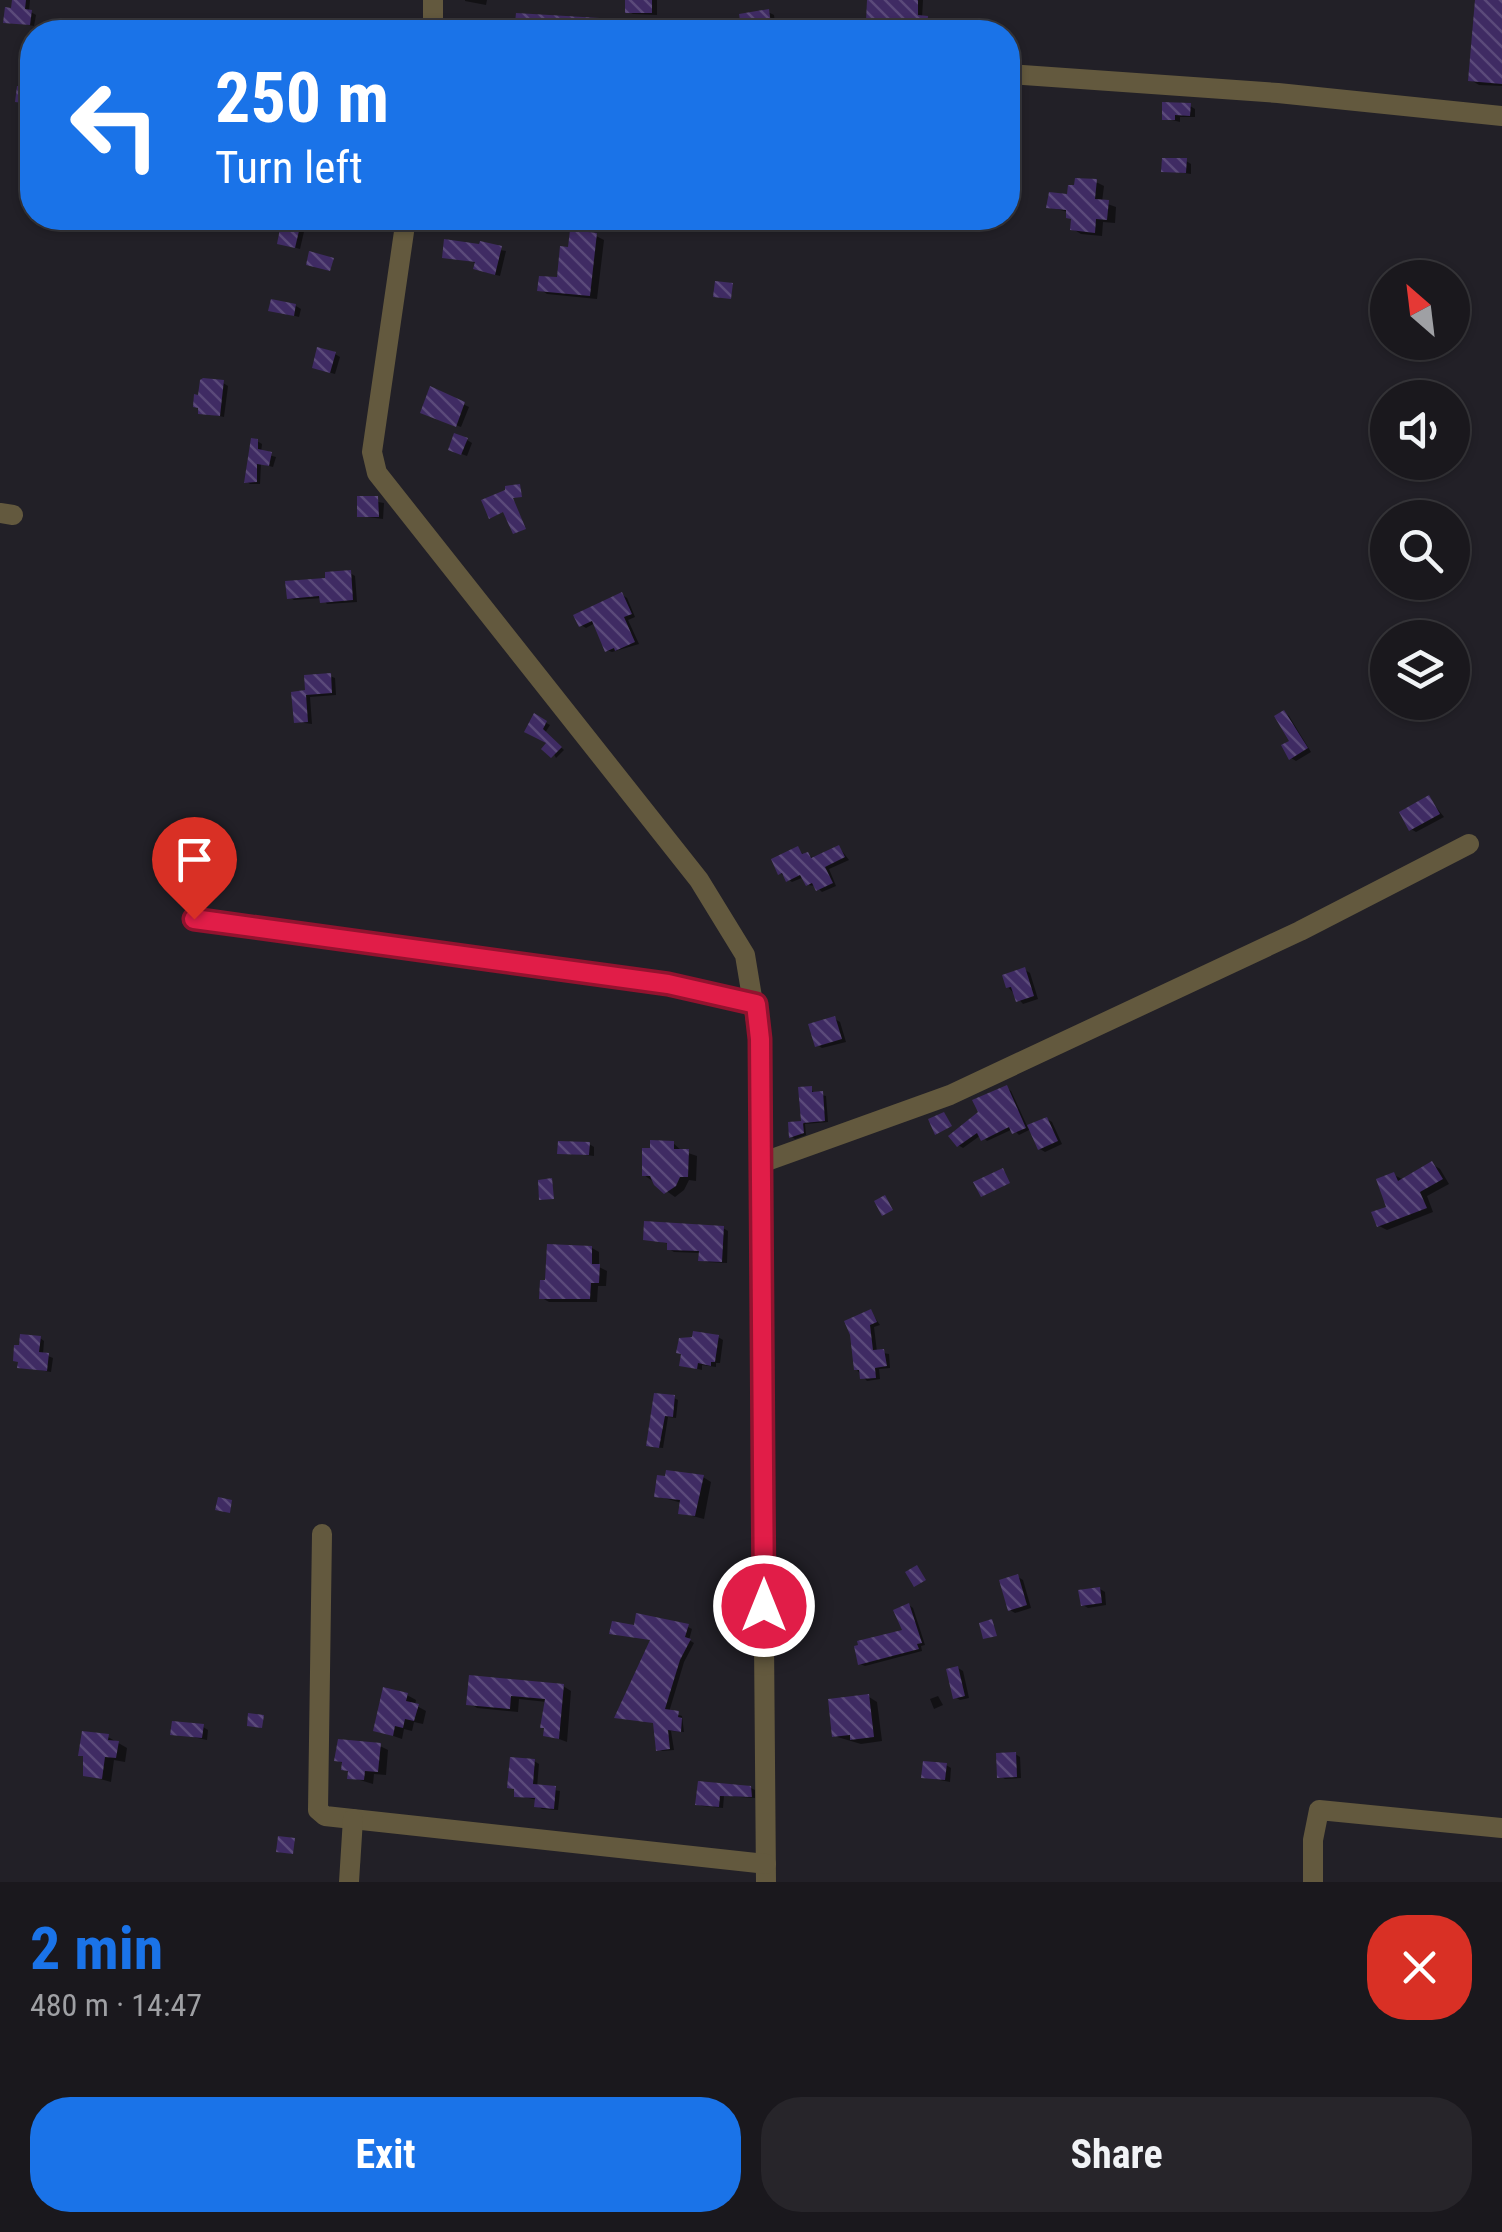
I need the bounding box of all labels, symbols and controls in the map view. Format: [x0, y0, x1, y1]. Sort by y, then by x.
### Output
text: 250 m [215, 57, 389, 139]
icon: left [50, 60, 180, 190]
text: Turn left [215, 141, 363, 194]
north arrow [1370, 260, 1470, 360]
map controls [1370, 260, 1470, 720]
button: sound [1370, 380, 1470, 480]
button: search [1370, 500, 1470, 600]
button: layers [1370, 620, 1470, 720]
pin [152, 817, 237, 920]
icon: arrive [167, 832, 222, 887]
position arrow [712, 1554, 816, 1658]
text: 2 min [30, 1913, 163, 1984]
button: close [1367, 1915, 1472, 2020]
text: 480 m · 14:47 [30, 1986, 202, 2024]
button: Exit [30, 2097, 741, 2212]
button: Share [761, 2097, 1472, 2212]

